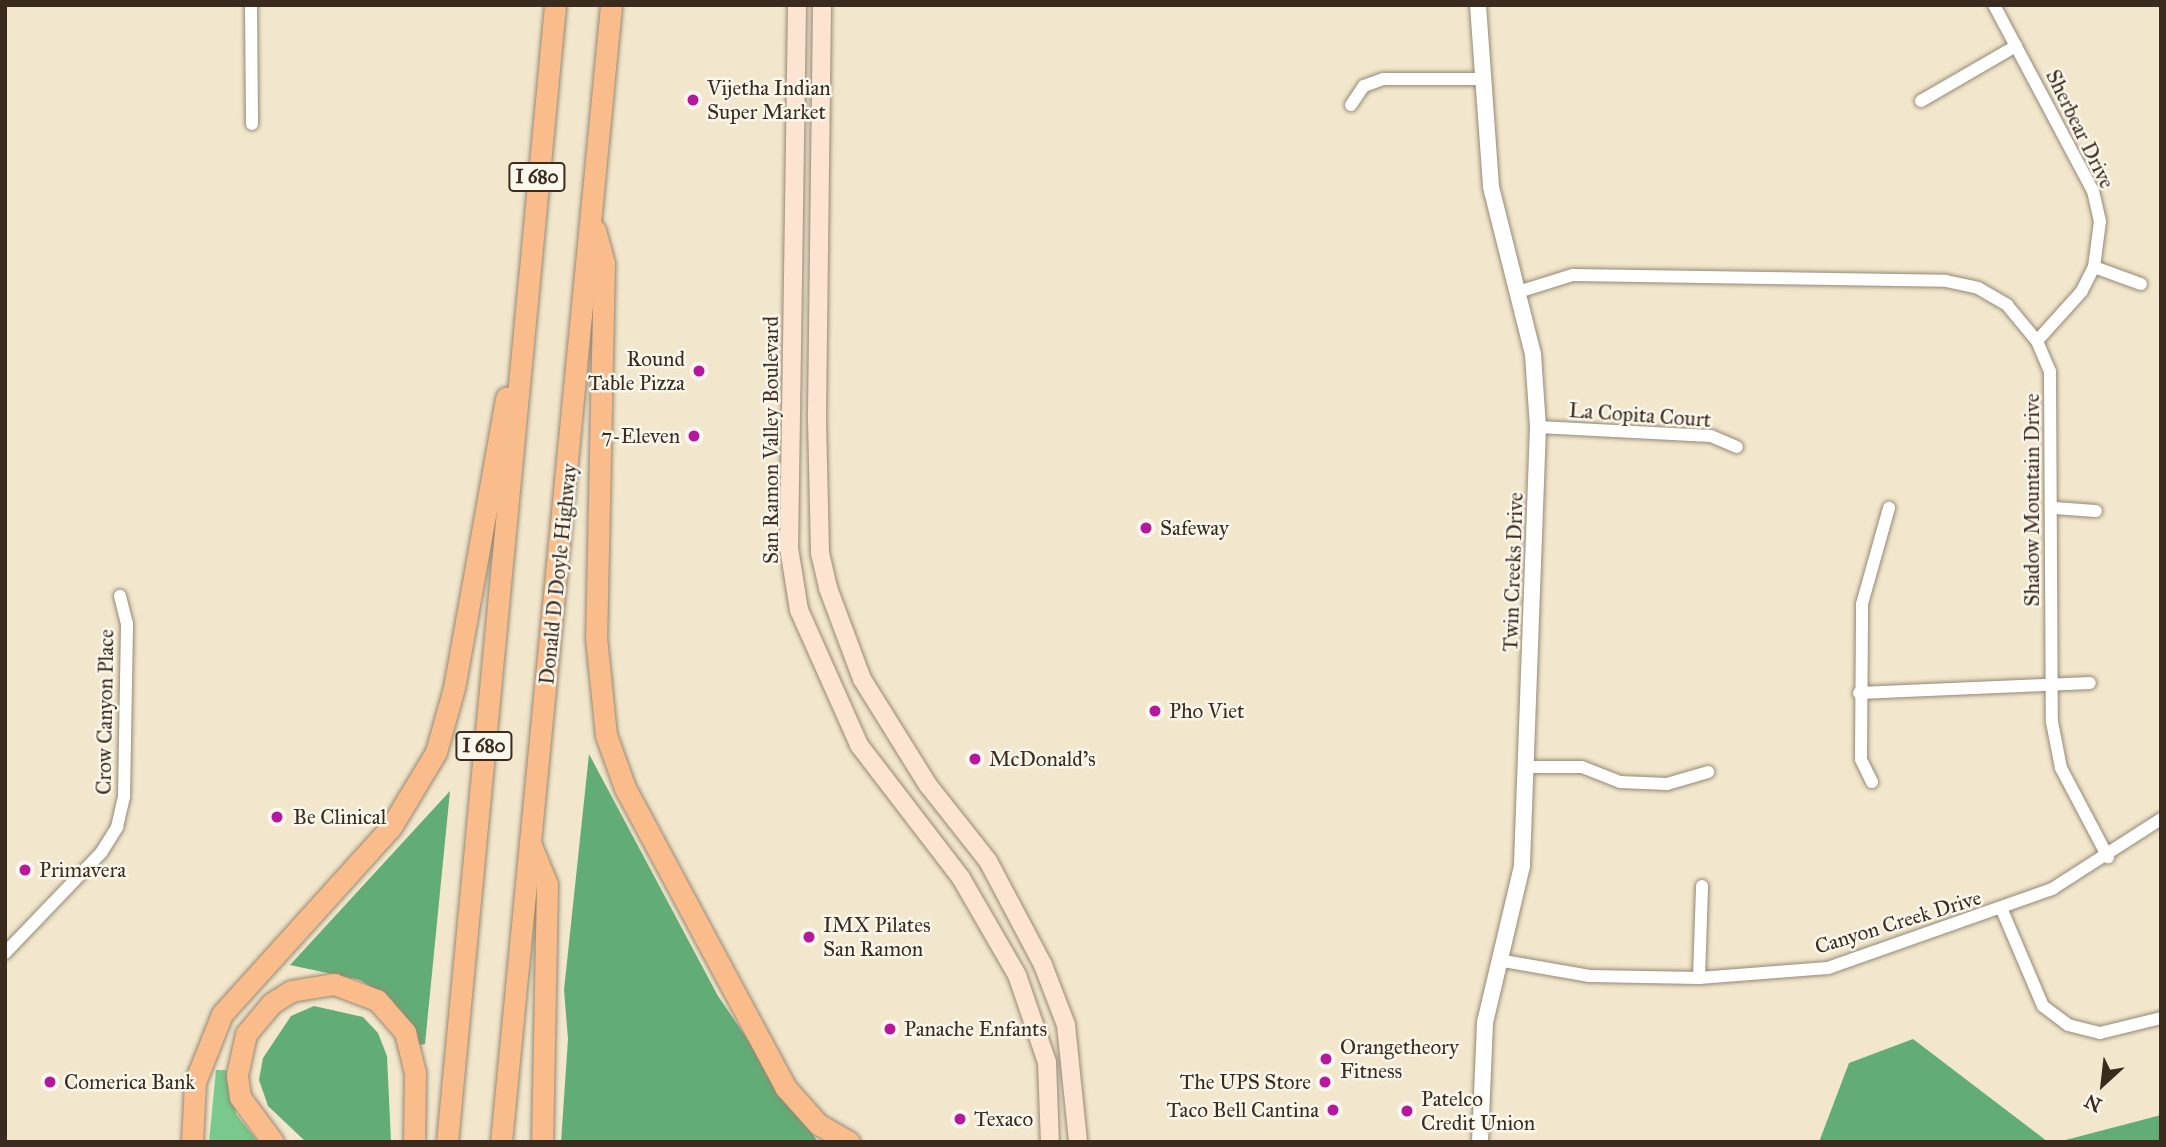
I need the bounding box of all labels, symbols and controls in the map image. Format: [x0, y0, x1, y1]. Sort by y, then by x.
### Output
street label: Sherbear Drive [2040, 65, 2120, 193]
place label: Vijetha Indian Super Market [707, 75, 831, 125]
marker: Vijetha Indian Super Market [685, 92, 701, 108]
road number: I 680 [507, 162, 567, 192]
street label: San Ramon Valley Boulevard [758, 316, 784, 564]
place label: Round Table Pizza [588, 346, 685, 396]
marker: Round Table Pizza [691, 363, 707, 379]
street label: Shadow Mountain Drive [2019, 393, 2045, 607]
street label: La Copita Court [1568, 397, 1712, 433]
place label: 7-Eleven [601, 423, 680, 449]
marker: 7-Eleven [686, 428, 702, 444]
street label: Donald D Doyle Highway [534, 462, 582, 686]
street label: Twin Creeks Drive [1498, 492, 1528, 652]
place label: Safeway [1160, 515, 1229, 541]
marker: Safeway [1138, 520, 1154, 536]
street label: Crow Canyon Place [91, 629, 119, 795]
place label: Pho Viet [1169, 698, 1244, 724]
marker: Pho Viet [1147, 703, 1163, 719]
road number: I 680 [454, 730, 514, 762]
place label: McDonald's [989, 746, 1096, 772]
marker: McDonald's [967, 751, 983, 767]
place label: Be Clinical [293, 804, 386, 830]
marker: Be Clinical [267, 807, 287, 827]
place label: Primavera [39, 857, 126, 883]
marker: Primavera [17, 862, 33, 878]
street label: Canyon Creek Drive [1812, 885, 1984, 959]
place label: IMX Pilates San Ramon [823, 912, 931, 962]
marker: IMX Pilates San Ramon [801, 929, 817, 945]
place label: Panache Enfants [904, 1016, 1047, 1042]
marker: Panache Enfants [882, 1021, 898, 1037]
place label: Orangetheory Fitness [1340, 1034, 1459, 1084]
north arrow [2068, 1049, 2138, 1119]
marker: Orangetheory Fitness [1318, 1051, 1334, 1067]
place label: Comerica Bank [64, 1069, 195, 1095]
place label: The UPS Store [1180, 1069, 1311, 1095]
marker: Comerica Bank [42, 1074, 58, 1090]
marker: The UPS Store [1317, 1074, 1333, 1090]
place label: Patelco Credit Union [1421, 1086, 1535, 1136]
text: N [2081, 1089, 2106, 1117]
place label: Taco Bell Cantina [1166, 1097, 1319, 1123]
marker: Taco Bell Cantina [1325, 1102, 1341, 1118]
marker: Patelco Credit Union [1399, 1103, 1415, 1119]
place label: Texaco [974, 1106, 1033, 1132]
marker: Texaco [952, 1111, 968, 1127]

